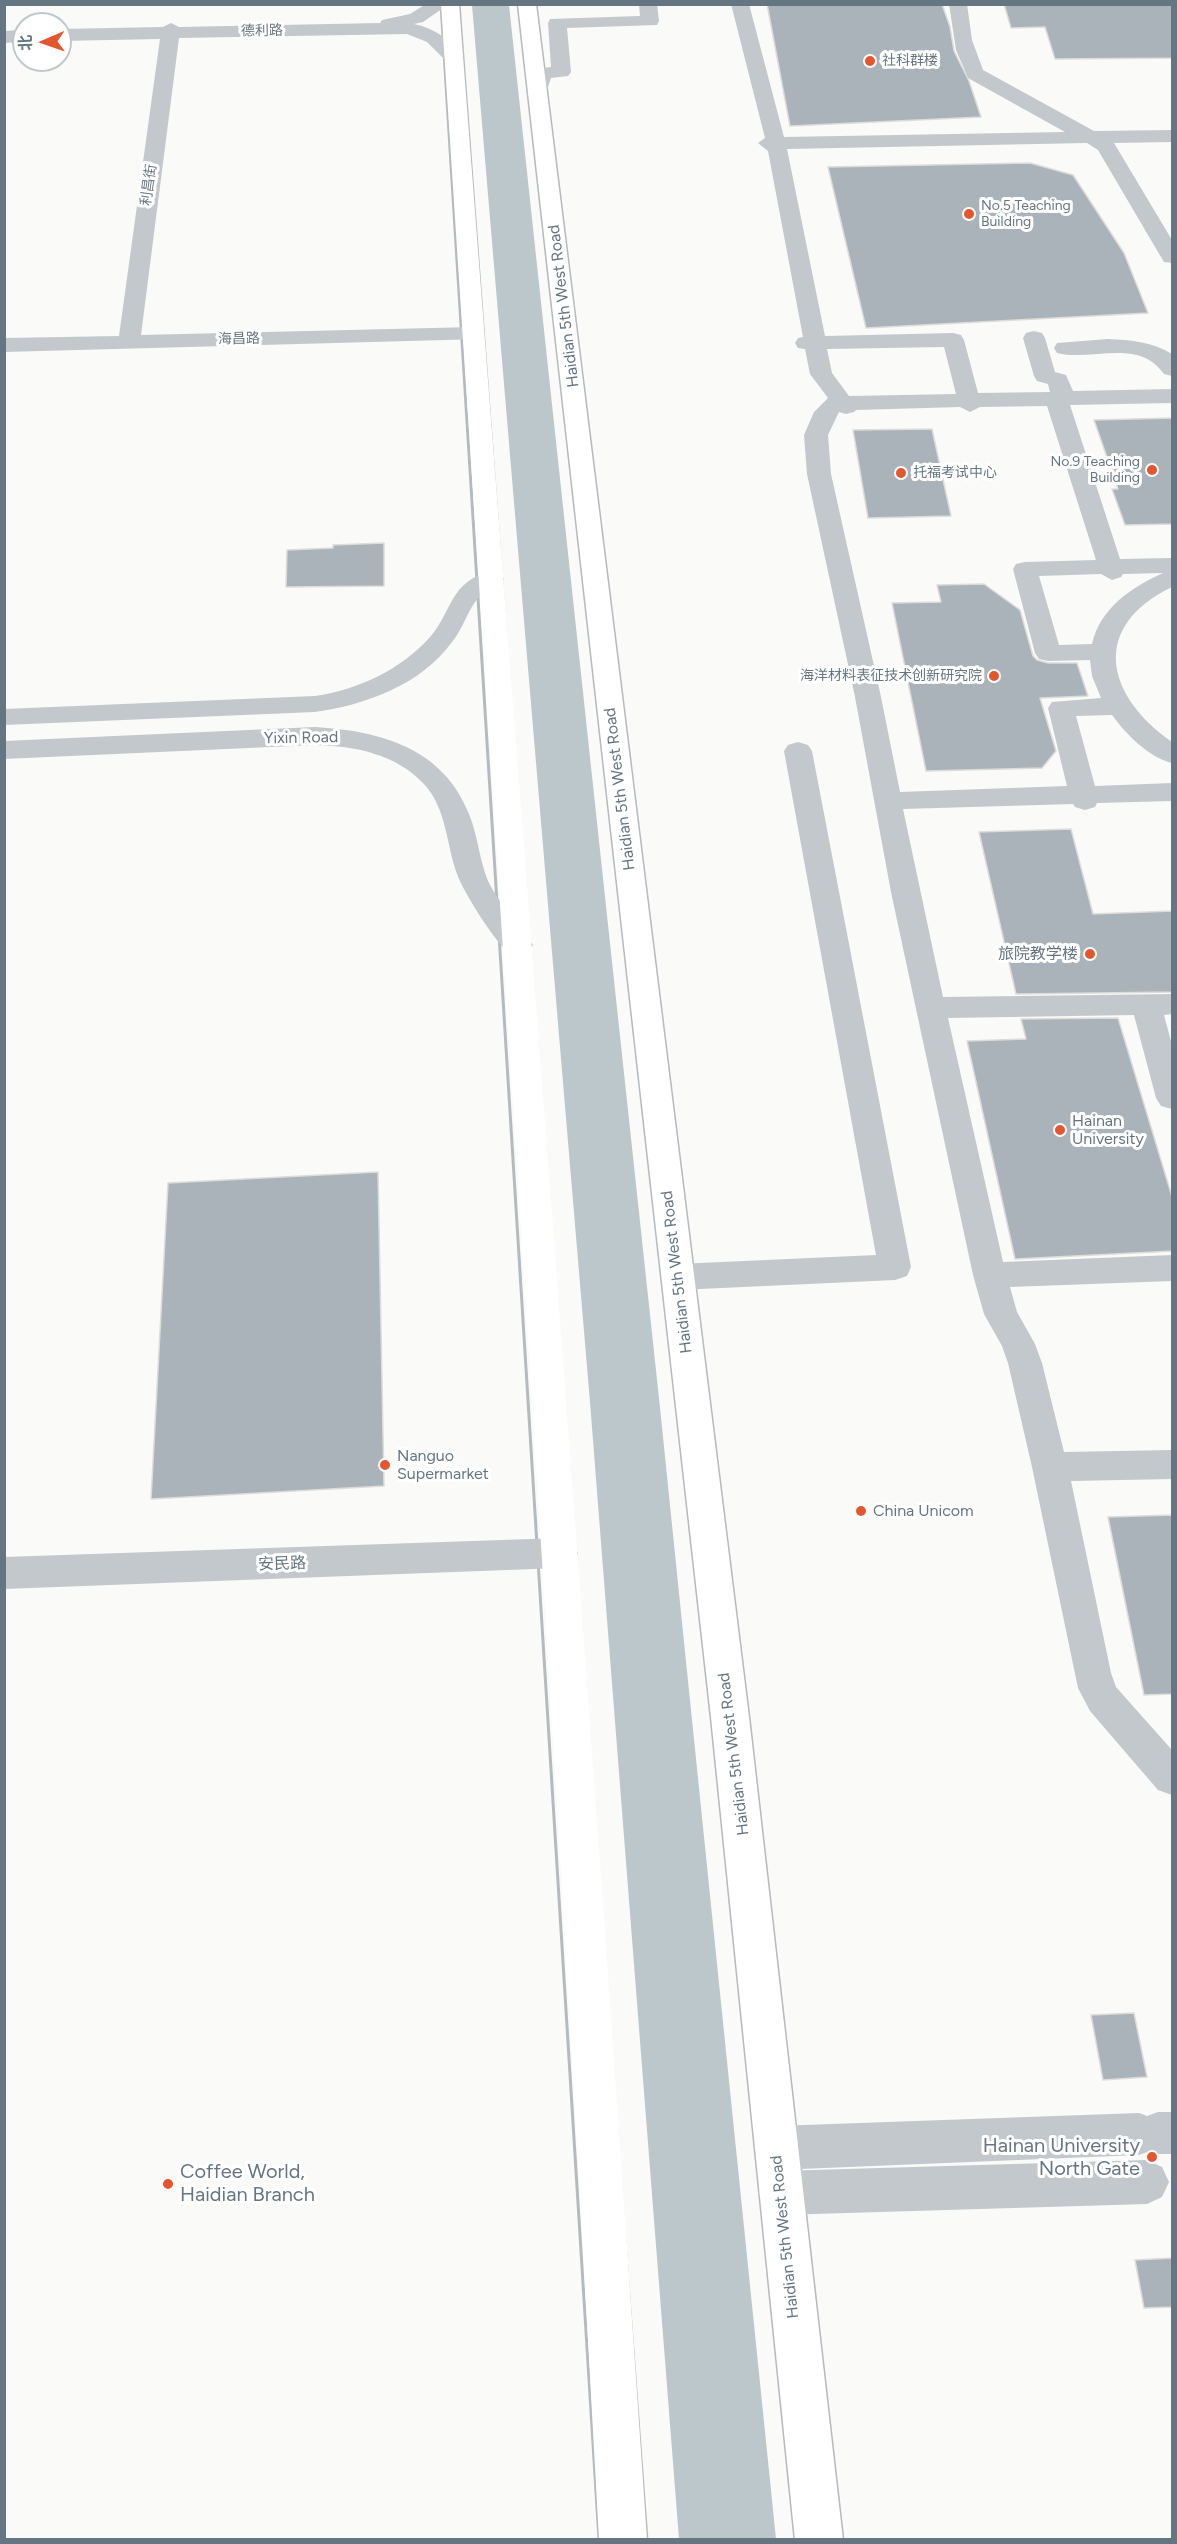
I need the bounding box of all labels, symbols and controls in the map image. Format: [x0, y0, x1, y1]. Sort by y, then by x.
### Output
north arrow [12, 12, 72, 72]
street label: 德利路 [241, 22, 283, 40]
text: 北 [16, 34, 35, 51]
place label: 社科群楼 [882, 53, 938, 69]
marker: 社科群楼 [863, 54, 877, 68]
street label: 利昌街 [138, 163, 160, 207]
place label: No.5 Teaching Building [981, 198, 1071, 231]
marker: No.5 Teaching Building [962, 207, 976, 221]
street label: Haidian 5th West Road [544, 224, 584, 388]
street label: 海昌路 [218, 330, 260, 348]
place label: No.9 Teaching Building [1050, 454, 1140, 486]
marker: No.9 Teaching Building [1145, 463, 1159, 477]
place label: 托福考试中心 [913, 465, 997, 481]
marker: 托福考试中心 [894, 466, 908, 480]
place label: 海洋材料表征技术创新研究院 [800, 668, 982, 684]
marker: 海洋材料表征技术创新研究院 [987, 669, 1001, 683]
street label: Haidian 5th West Road [600, 707, 640, 871]
street label: Yixin Road [264, 728, 338, 748]
place label: 旅院教学楼 [998, 944, 1078, 964]
marker: 旅院教学楼 [1083, 947, 1097, 961]
place label: Hainan University [1072, 1111, 1144, 1149]
marker: Hainan University [1053, 1123, 1067, 1137]
street label: Haidian 5th West Road [657, 1190, 697, 1354]
place label: Nanguo Supermarket [397, 1446, 489, 1484]
marker: Nanguo Supermarket [378, 1458, 392, 1472]
place label: China Unicom [873, 1501, 974, 1521]
marker: China Unicom [854, 1504, 868, 1518]
street label: 安民路 [258, 1554, 306, 1574]
street label: Haidian 5th West Road [714, 1672, 754, 1836]
place label: Hainan University North Gate [983, 2134, 1140, 2181]
marker: Hainan University North Gate [1145, 2150, 1159, 2164]
street label: Haidian 5th West Road [767, 2155, 803, 2319]
place label: Coffee World, Haidian Branch [180, 2160, 315, 2207]
marker: Coffee World, Haidian Branch [161, 2177, 175, 2191]

